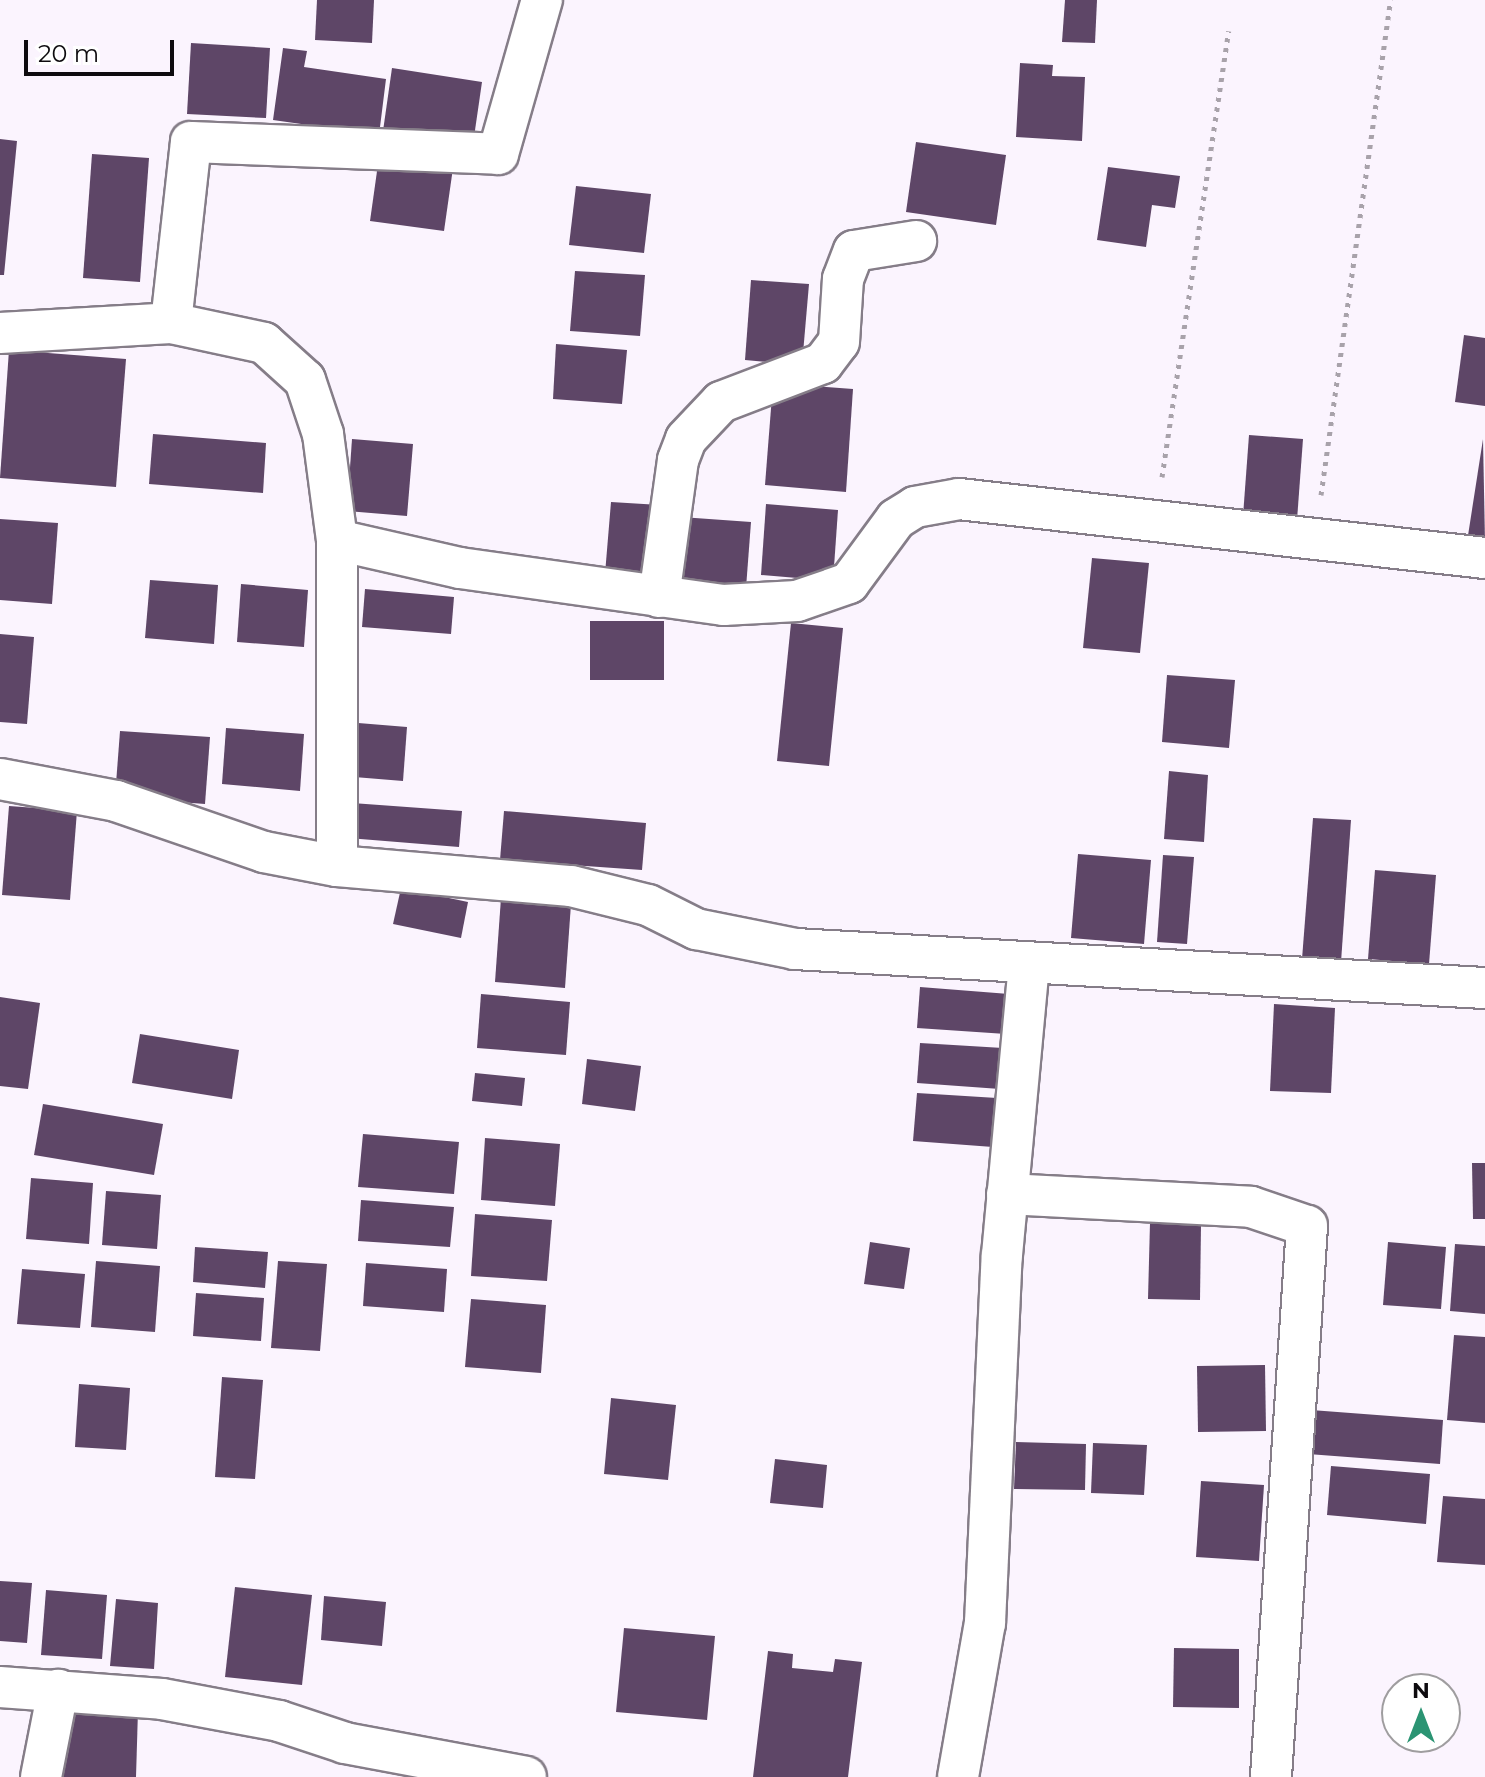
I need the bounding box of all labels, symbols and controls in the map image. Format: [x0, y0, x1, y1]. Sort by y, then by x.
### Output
scale bar [28, 24, 178, 74]
text: 20 m [38, 39, 99, 68]
north arrow [1381, 1673, 1461, 1753]
text: N [1412, 1677, 1430, 1704]

